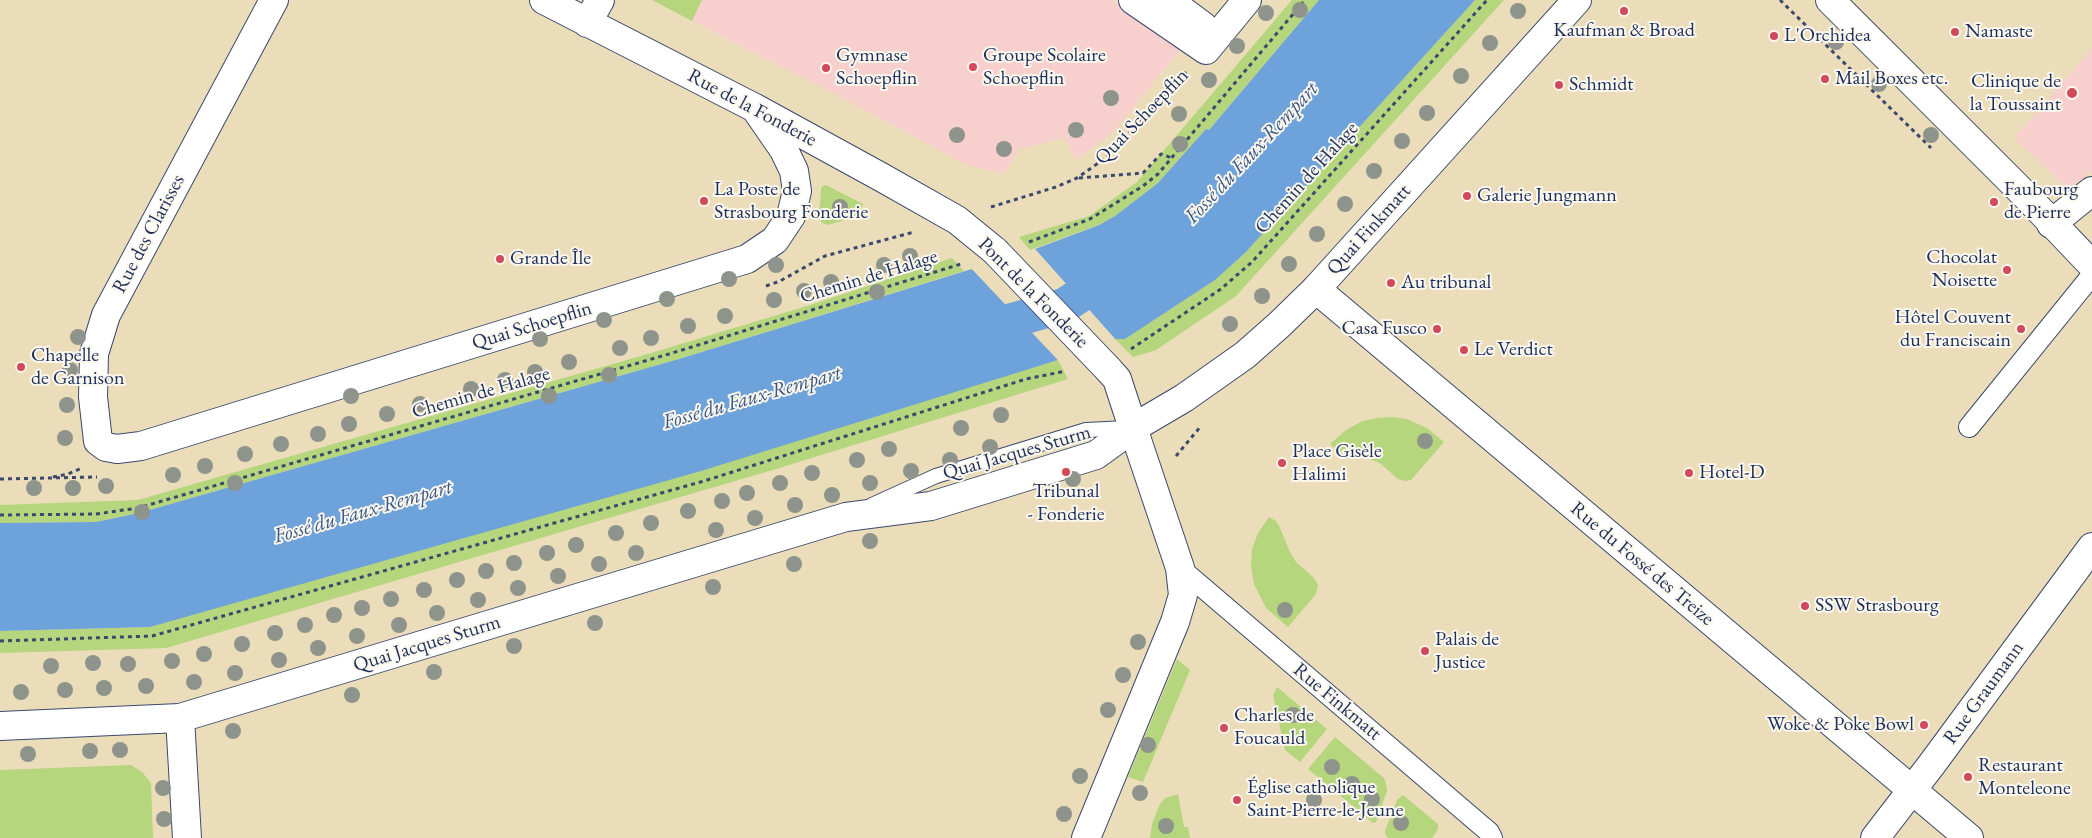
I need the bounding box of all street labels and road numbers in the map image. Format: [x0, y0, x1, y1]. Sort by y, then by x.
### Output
street label: Rue de la Fonderie [683, 64, 821, 152]
street label: Quai Schoepflin [1090, 64, 1194, 170]
street label: Chemin de Halage [1250, 117, 1364, 239]
street label: Rue des Clarisses [108, 171, 190, 297]
street label: Quai Finkmatt [1322, 180, 1416, 280]
street label: Pont de la Fonderie [973, 233, 1093, 353]
street label: Chemin de Halage [797, 245, 941, 309]
street label: Quai Schoepflin [469, 296, 595, 356]
street label: Chemin de Halage [409, 362, 553, 424]
street label: Quai Jacques Sturm [940, 420, 1094, 486]
street label: Rue du Fossé des Treize [1565, 497, 1719, 631]
street label: Quai Jacques Sturm [350, 610, 504, 678]
street label: Rue Graumann [1939, 637, 2029, 749]
street label: Rue Finkmatt [1288, 658, 1386, 746]

